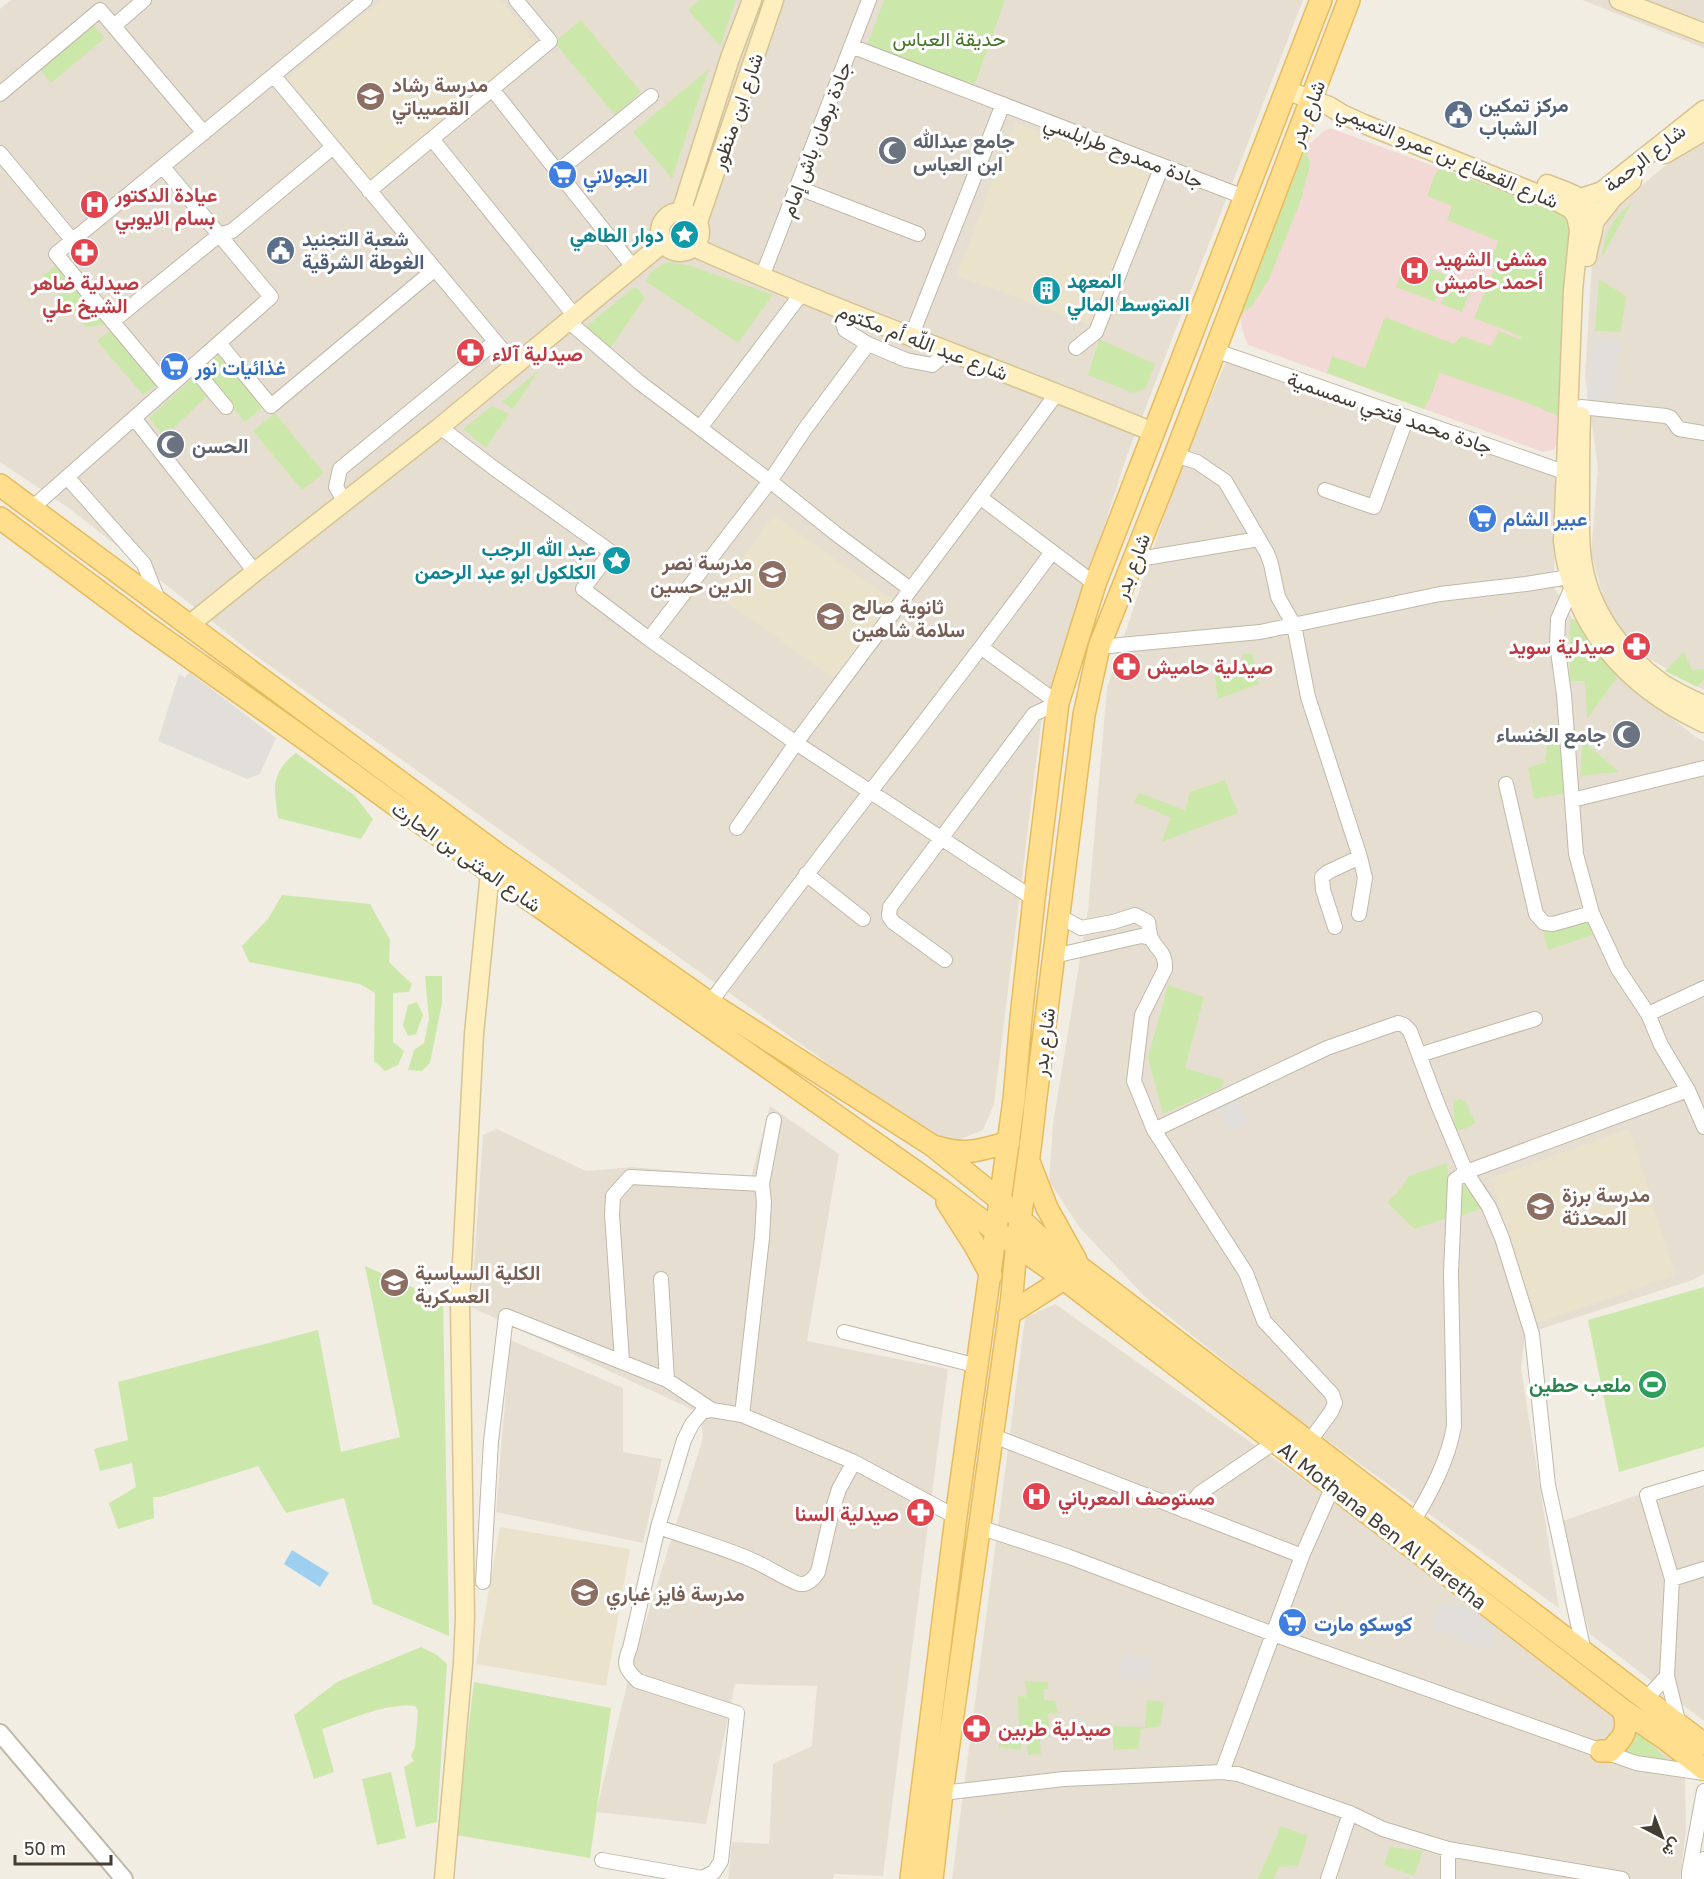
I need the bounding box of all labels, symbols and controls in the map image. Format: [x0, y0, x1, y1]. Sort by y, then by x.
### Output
park label: حديقة العباس [892, 26, 1006, 51]
street label: شارع ابن منظور [704, 49, 770, 174]
street label: جادة برهان باش إمام [774, 58, 858, 221]
place label: مدرسة رشاد القصيباتي [392, 72, 488, 125]
street label: شارع بدر [1282, 77, 1332, 151]
school or university icon: مدرسة رشاد القصيباتي [355, 80, 387, 112]
place label: مركز تمكين الشباب [1479, 92, 1569, 140]
street label: شارع القعقاع بن عمرو التميمي [1331, 97, 1562, 218]
public building icon: مركز تمكين الشباب [1442, 99, 1474, 131]
street label: جادة ممدوح طرابلسي [1039, 110, 1207, 198]
street label: شارع الرحمة [1598, 118, 1691, 199]
place label: جامع عبدالله ابن العباس [913, 128, 1015, 176]
mosque icon: جامع عبدالله ابن العباس [876, 135, 908, 167]
supermarket icon: الجولاني [546, 159, 578, 191]
place label: الجولاني [583, 163, 648, 193]
place label: عيادة الدكتور بسام الايوبي [114, 182, 217, 235]
hospital icon: عيادة الدكتور بسام الايوبي [78, 189, 110, 221]
place icon: دوار الطاهي [669, 218, 701, 250]
place label: دوار الطاهي [570, 222, 664, 252]
place label: شعبة التجنيد الغوطة الشرقية [302, 226, 424, 275]
public building icon: شعبة التجنيد الغوطة الشرقية [265, 234, 297, 266]
pharmacy icon: صيدلية ضاهر الشيخ علي [69, 236, 101, 268]
place label: مشفى الشهيد أحمد حاميش [1435, 246, 1547, 294]
hospital icon: مشفى الشهيد أحمد حاميش [1398, 254, 1430, 286]
place label: المعهد المتوسط المالي [1067, 268, 1190, 321]
place label: صيدلية ضاهر الشيخ علي [30, 270, 139, 323]
building icon: المعهد المتوسط المالي [1030, 275, 1062, 307]
street label: شارع عبد اللّه أم مكتوم [833, 297, 1012, 387]
pharmacy icon: صيدلية آلاء [455, 337, 487, 369]
place label: صيدلية آلاء [492, 341, 583, 366]
supermarket icon: غذائيات نور [158, 351, 190, 383]
place label: غذائيات نور [194, 355, 286, 381]
street label: جادة محمد فتحي سمسمية [1282, 366, 1496, 464]
mosque icon: الحسن [155, 429, 187, 461]
place label: الحسن [192, 433, 248, 458]
supermarket icon: عبير الشام [1466, 502, 1498, 534]
place label: عبير الشام [1503, 506, 1587, 532]
street label: شارع بدر [1107, 530, 1157, 604]
place label: عبد الله الرجب الكلكول ابو عبد الرحمن [415, 536, 596, 585]
place icon: عبد الله الرجب الكلكول ابو عبد الرحمن [601, 544, 633, 576]
place label: مدرسة نصر الدين حسين [650, 550, 752, 598]
school or university icon: مدرسة نصر الدين حسين [757, 558, 789, 590]
place label: ثانوية صالح سلامة شاهين [852, 594, 965, 642]
school or university icon: ثانوية صالح سلامة شاهين [815, 601, 847, 633]
pharmacy icon: صيدلية سويد [1620, 630, 1652, 662]
place label: صيدلية سويد [1509, 634, 1615, 660]
pharmacy icon: صيدلية حاميش [1110, 650, 1142, 682]
place label: صيدلية حاميش [1147, 654, 1273, 679]
mosque icon: جامع الخنساء [1611, 718, 1643, 750]
place label: جامع الخنساء [1496, 722, 1606, 749]
street label: شارع المثنى بن الحارث [386, 795, 546, 919]
street label: شارع بدر [1027, 1006, 1062, 1079]
place label: مدرسة برزة المحدثة [1562, 1182, 1650, 1229]
school or university icon: مدرسة برزة المحدثة [1525, 1190, 1557, 1222]
place label: الكلية السياسية العسكرية [415, 1260, 540, 1309]
school or university icon: الكلية السياسية العسكرية [378, 1267, 410, 1299]
sports icon: ملعب حطين [1636, 1368, 1668, 1400]
place label: ملعب حطين [1529, 1372, 1631, 1397]
street label: Al Mothana Ben Al Haretha [1274, 1436, 1492, 1614]
hospital icon: مستوصف المعرباني [1021, 1481, 1053, 1513]
place label: مستوصف المعرباني [1058, 1485, 1215, 1515]
pharmacy icon: صيدلية السنا [904, 1497, 936, 1529]
place label: صيدلية السنا [795, 1501, 899, 1526]
school or university icon: مدرسة فايز غباري [569, 1577, 601, 1609]
place label: مدرسة فايز غباري [606, 1581, 745, 1611]
supermarket icon: كوسكو مارت [1277, 1607, 1309, 1639]
place label: كوسكو مارت [1314, 1611, 1412, 1637]
pharmacy icon: صيدلية طربين [961, 1712, 993, 1744]
place label: صيدلية طربين [998, 1716, 1111, 1742]
north arrow [1632, 1807, 1692, 1867]
scale bar [15, 1828, 111, 1866]
text: ش [1658, 1834, 1686, 1862]
text: 50 m [24, 1837, 66, 1859]

